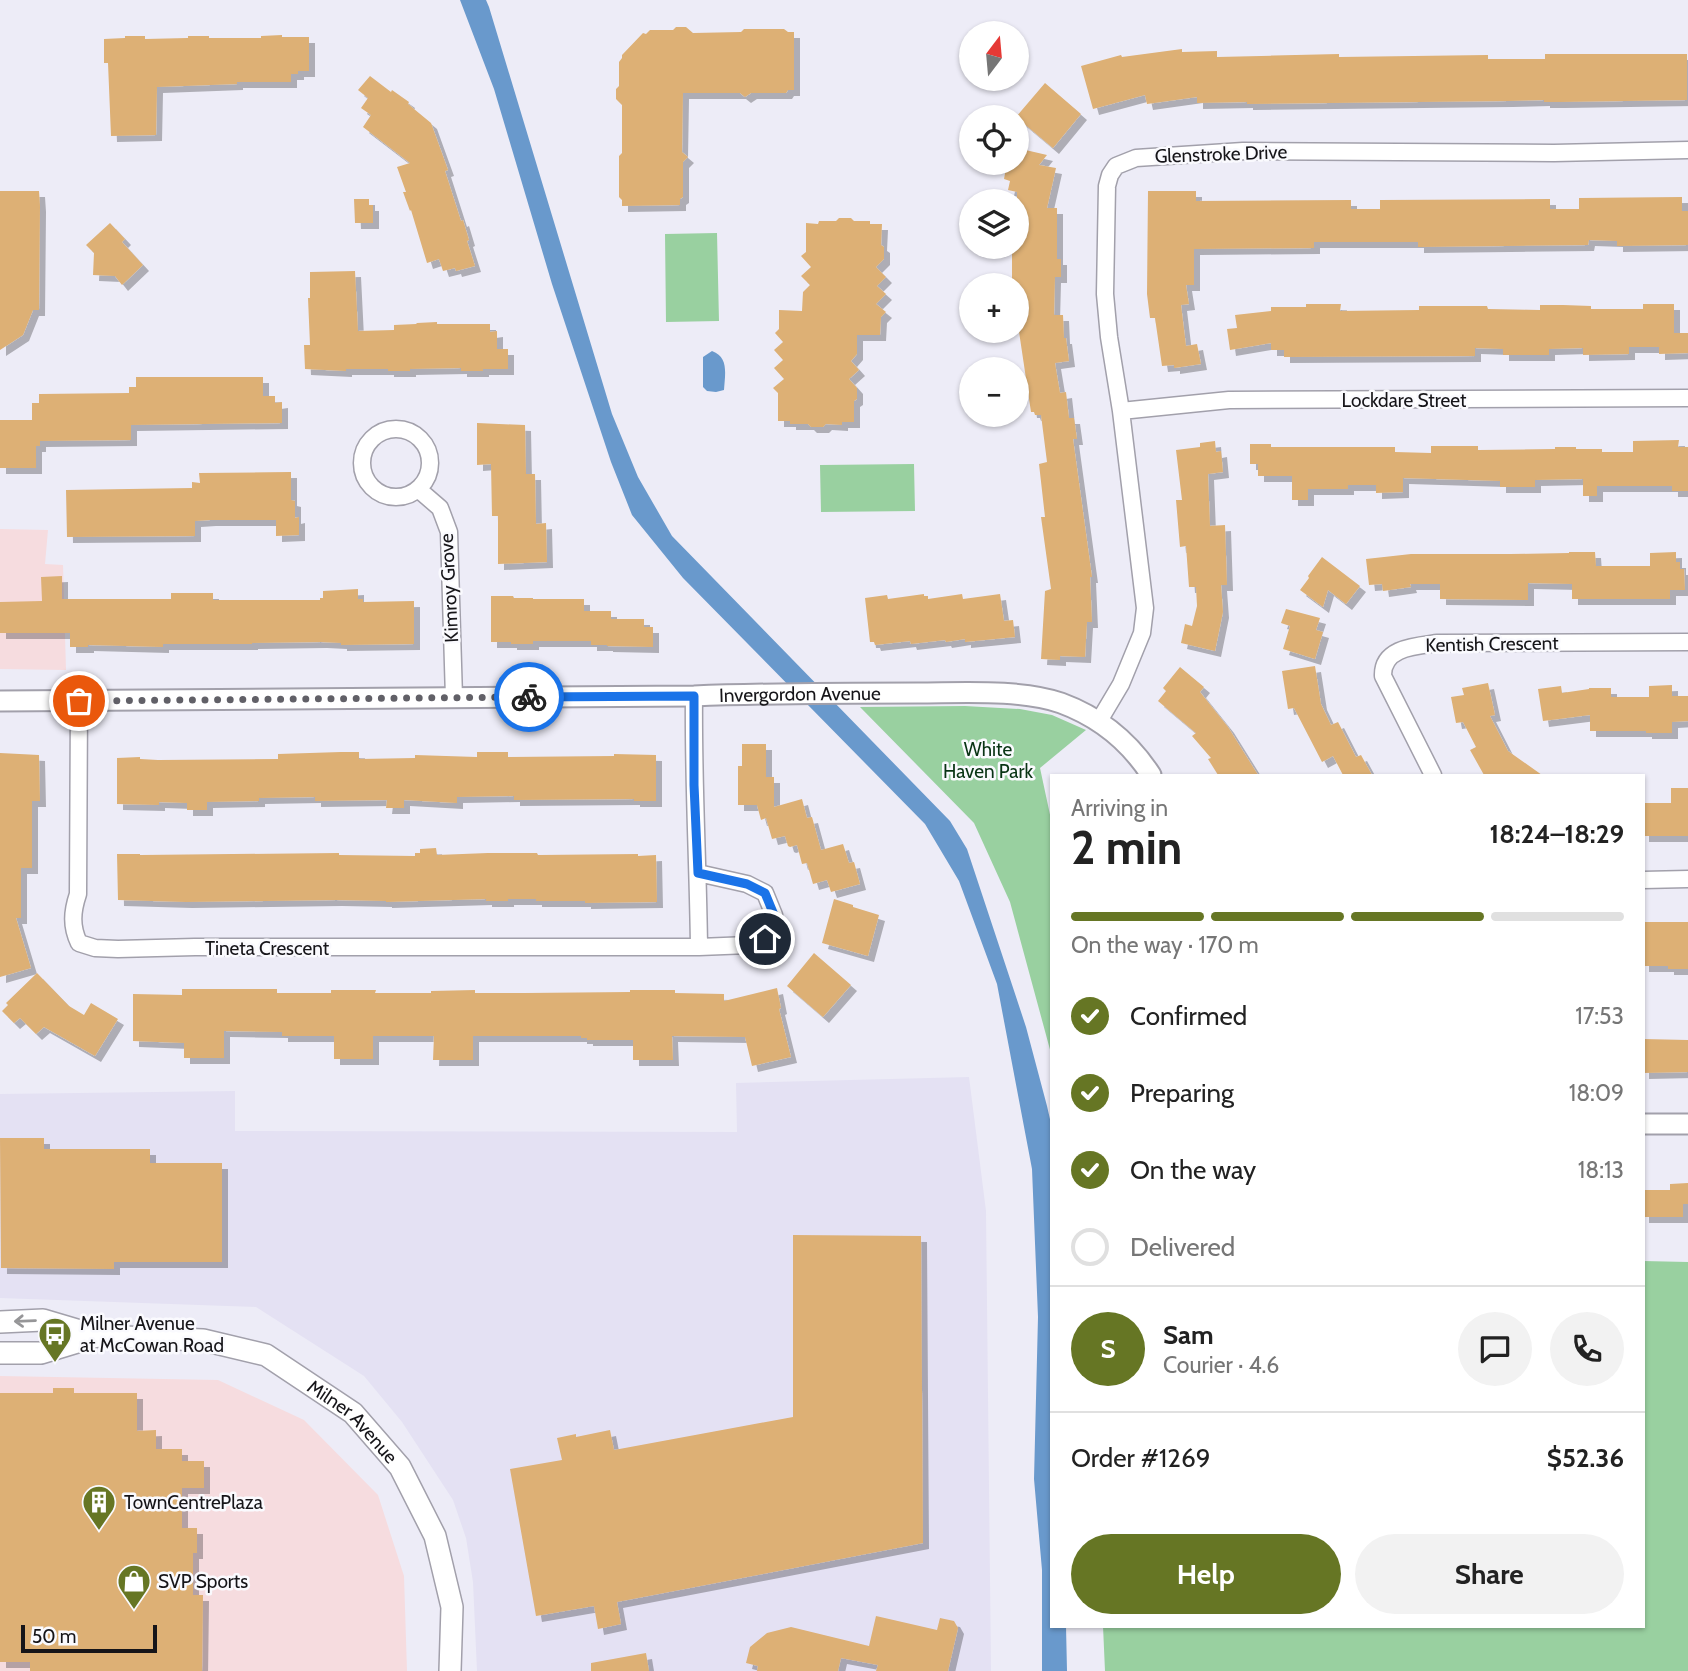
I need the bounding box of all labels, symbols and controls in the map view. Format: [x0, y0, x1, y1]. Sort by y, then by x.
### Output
north arrow [959, 21, 1029, 91]
map controls [959, 21, 1029, 427]
button: locate [959, 105, 1029, 175]
street label: Glenstroke Drive [1154, 140, 1288, 168]
button: layers [959, 189, 1029, 259]
button: + [959, 273, 1029, 343]
button: − [959, 357, 1029, 427]
street label: Lockdare Street [1342, 389, 1467, 412]
street label: Kimroy Grove [435, 533, 463, 643]
street label: Kentish Crescent [1425, 631, 1559, 657]
courier [494, 662, 564, 732]
pin [49, 671, 109, 731]
icon: bike [510, 678, 548, 716]
icon: bag [60, 682, 98, 720]
street label: Invergordon Avenue [719, 682, 881, 707]
park label: White Haven Park [943, 738, 1034, 783]
text: Arriving in [1071, 794, 1168, 822]
text: 18:24–18:29 [1490, 818, 1624, 850]
text: 2 min [1071, 820, 1182, 876]
pin [735, 909, 795, 969]
icon: home [746, 920, 784, 958]
text: On the way · 170 m [1071, 931, 1259, 959]
street label: Tineta Crescent [205, 937, 330, 960]
icon: check [1071, 997, 1109, 1035]
text: Confirmed [1130, 1000, 1247, 1032]
text: 17:53 [1575, 1002, 1624, 1030]
icon: check [1071, 1074, 1109, 1112]
text: Preparing [1130, 1077, 1234, 1109]
text: 18:09 [1569, 1079, 1624, 1107]
icon: check [1071, 1151, 1109, 1189]
text: On the way [1130, 1154, 1256, 1186]
text: 18:13 [1578, 1156, 1624, 1184]
text: Delivered [1130, 1231, 1235, 1263]
place label: Milner Avenue at McCowan Road [80, 1312, 224, 1357]
button: chat [1458, 1312, 1532, 1386]
button: phone [1550, 1312, 1624, 1386]
one-way arrow [14, 1314, 37, 1327]
bus stop icon: Milner Avenue at McCowan Road [36, 1315, 74, 1364]
text: Sam [1163, 1319, 1214, 1351]
text: S [1100, 1333, 1116, 1365]
text: Courier · 4.6 [1163, 1351, 1279, 1379]
street label: Milner Avenue [303, 1375, 403, 1468]
text: Order #1269 [1071, 1442, 1210, 1474]
text: $52.36 [1547, 1442, 1624, 1474]
building icon: TownCentrePlaza [80, 1483, 118, 1532]
place label: TownCentrePlaza [124, 1491, 263, 1514]
button: Help [1071, 1534, 1341, 1614]
button: Share [1355, 1534, 1624, 1614]
shop icon: SVP Sports [115, 1562, 153, 1611]
place label: SVP Sports [158, 1570, 248, 1593]
scale bar [21, 1622, 158, 1654]
text: 50 m [32, 1625, 76, 1648]

